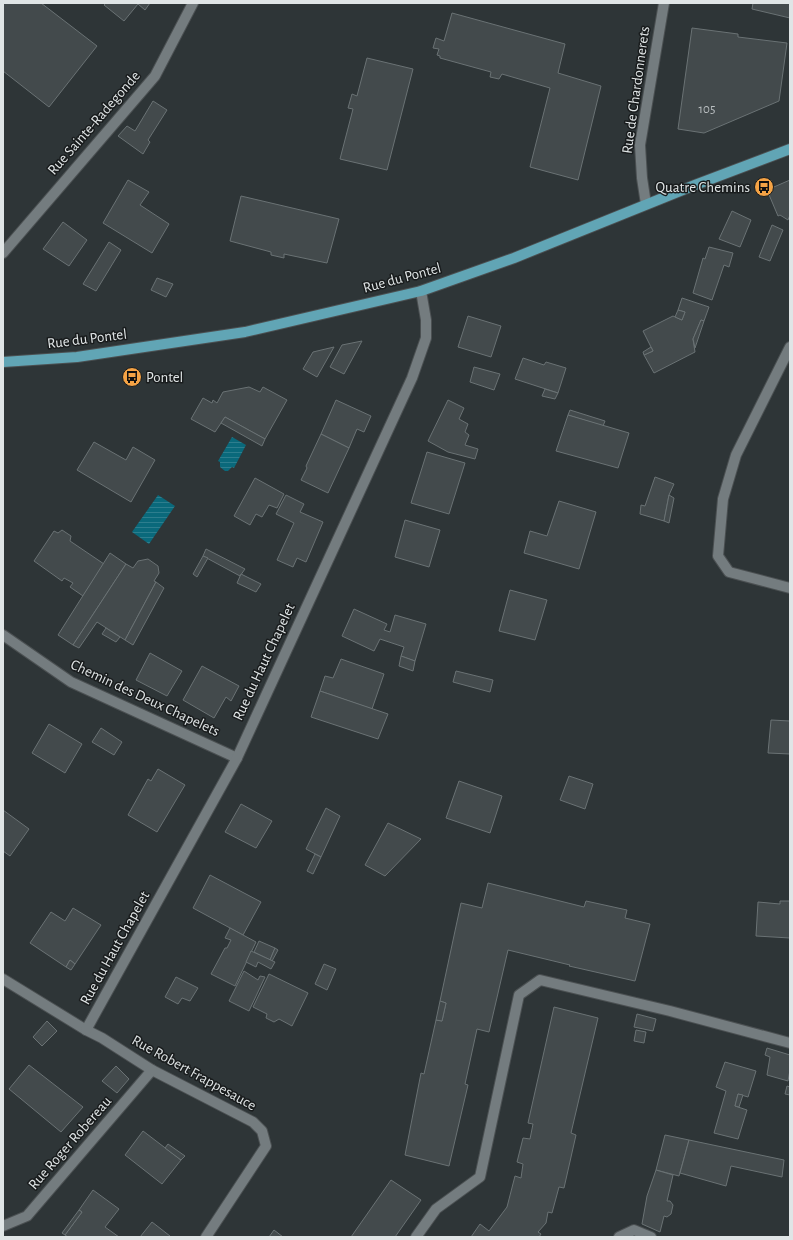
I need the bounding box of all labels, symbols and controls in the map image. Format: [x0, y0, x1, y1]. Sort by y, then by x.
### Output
street label: Rue de Chardonnerets [620, 25, 652, 155]
street label: Rue Sainte-Radegonde [45, 68, 143, 178]
house number: 105 [699, 103, 715, 116]
bus stop icon: Quatre Chemins [753, 176, 775, 198]
place label: Quatre Chemins [655, 180, 750, 195]
street label: Rue du Pontel [361, 260, 443, 296]
street label: Rue du Pontel [46, 327, 128, 351]
bus stop icon: Pontel [121, 366, 143, 388]
place label: Pontel [146, 370, 183, 385]
street label: Rue du Haut Chapelet [230, 601, 298, 723]
street label: Chemin des Deux Chapelets [68, 657, 222, 739]
street label: Rue du Haut Chapelet [78, 889, 153, 1007]
street label: Rue Robert Frappesauce [129, 1033, 259, 1113]
street label: Rue Roger Robereau [26, 1093, 115, 1192]

